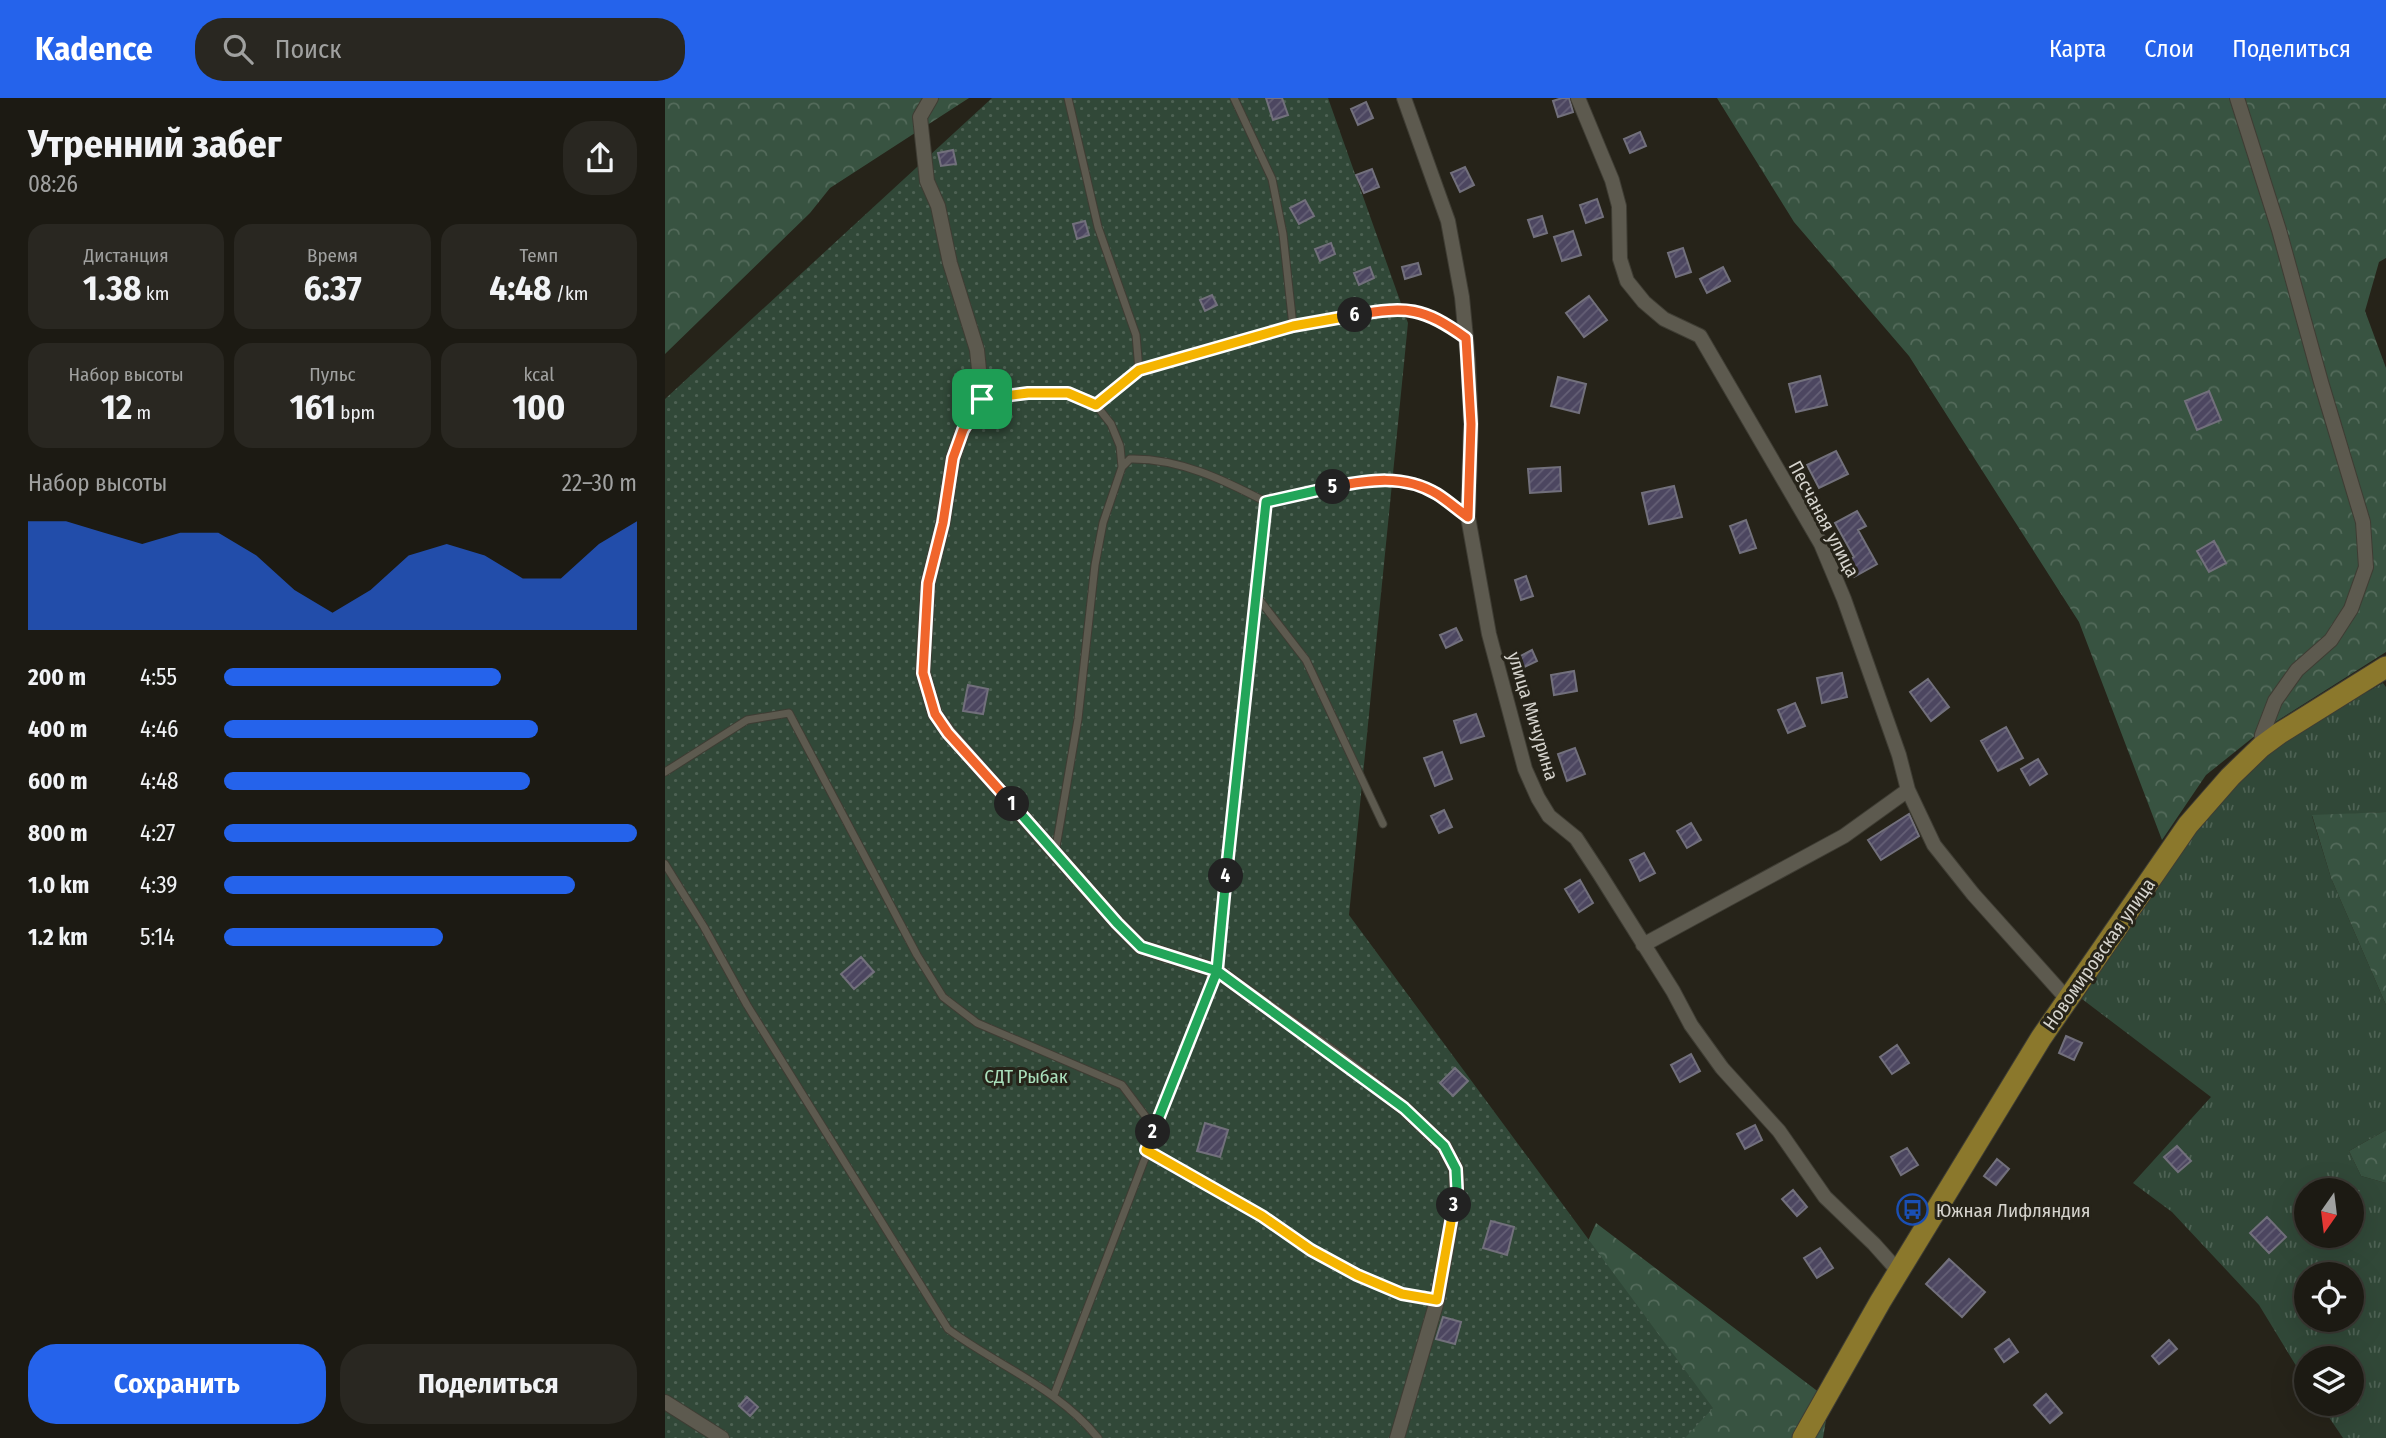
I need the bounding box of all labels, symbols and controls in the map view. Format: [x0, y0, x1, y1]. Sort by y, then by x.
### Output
search box [195, 18, 685, 81]
text: Kadence [35, 29, 153, 69]
icon: search [219, 30, 257, 68]
text: Поиск [275, 34, 341, 65]
text: Карта [2049, 35, 2106, 63]
text: Слои [2144, 35, 2194, 63]
text: Поделиться [2232, 35, 2351, 63]
text: Утренний забег [28, 121, 282, 167]
button: share [563, 121, 637, 195]
text: 08:26 [28, 170, 78, 198]
text: Дистанция [84, 244, 169, 267]
text: Время [307, 244, 358, 267]
text: Темп [519, 244, 558, 267]
text: 1.38 [83, 267, 141, 309]
text: 6:37 [303, 267, 362, 309]
text: 4:48 [489, 267, 552, 309]
text: km [141, 282, 169, 305]
text: /km [552, 282, 588, 305]
pin: 6 [1337, 298, 1373, 332]
text: 6 [1350, 303, 1359, 326]
text: Набор высоты [69, 363, 184, 386]
text: Пульс [309, 363, 356, 386]
text: kcal [523, 363, 554, 386]
pin [952, 369, 1012, 429]
icon: arrive [963, 380, 1001, 418]
text: 12 [101, 386, 132, 428]
text: 161 [290, 386, 336, 428]
text: 100 [512, 386, 565, 428]
text: m [132, 401, 151, 424]
text: bpm [336, 401, 375, 424]
street label: Песчаная улица [1784, 457, 1864, 581]
text: Набор высоты [28, 469, 167, 497]
text: 22–30 m [562, 469, 637, 497]
pin: 5 [1315, 470, 1351, 504]
text: 5 [1328, 475, 1337, 498]
street label: улица Мичурина [1503, 649, 1563, 783]
text: 200 m [28, 663, 86, 691]
text: 4:55 [140, 663, 177, 691]
text: 400 m [28, 715, 87, 743]
text: 4:46 [140, 715, 178, 743]
text: 600 m [28, 767, 87, 795]
text: 4:48 [140, 767, 179, 795]
pin: 1 [995, 786, 1029, 822]
text: 1 [1007, 792, 1016, 815]
text: 800 m [28, 819, 88, 847]
text: 4:27 [140, 819, 175, 847]
pin: 4 [1209, 858, 1243, 894]
text: 4 [1221, 864, 1230, 887]
text: 1.0 km [28, 871, 89, 899]
text: 4:39 [140, 871, 178, 899]
street label: Новомировская улица [2038, 874, 2160, 1034]
text: 1.2 km [28, 923, 88, 951]
text: 5:14 [140, 923, 175, 951]
park label: СДТ Рыбак [984, 1065, 1068, 1088]
pin: 2 [1135, 1114, 1170, 1150]
text: 2 [1148, 1120, 1157, 1143]
north arrow [2294, 1178, 2364, 1248]
map controls [2294, 1178, 2364, 1416]
pin: 3 [1437, 1188, 1471, 1222]
text: 3 [1449, 1193, 1458, 1216]
bus stop icon: Южная Лифляндия [1896, 1193, 1930, 1227]
place label: Южная Лифляндия [1936, 1199, 2090, 1222]
button: locate [2294, 1262, 2364, 1332]
button: Сохранить [28, 1344, 326, 1424]
button: Поделиться [340, 1344, 637, 1424]
button: layers [2294, 1346, 2364, 1416]

